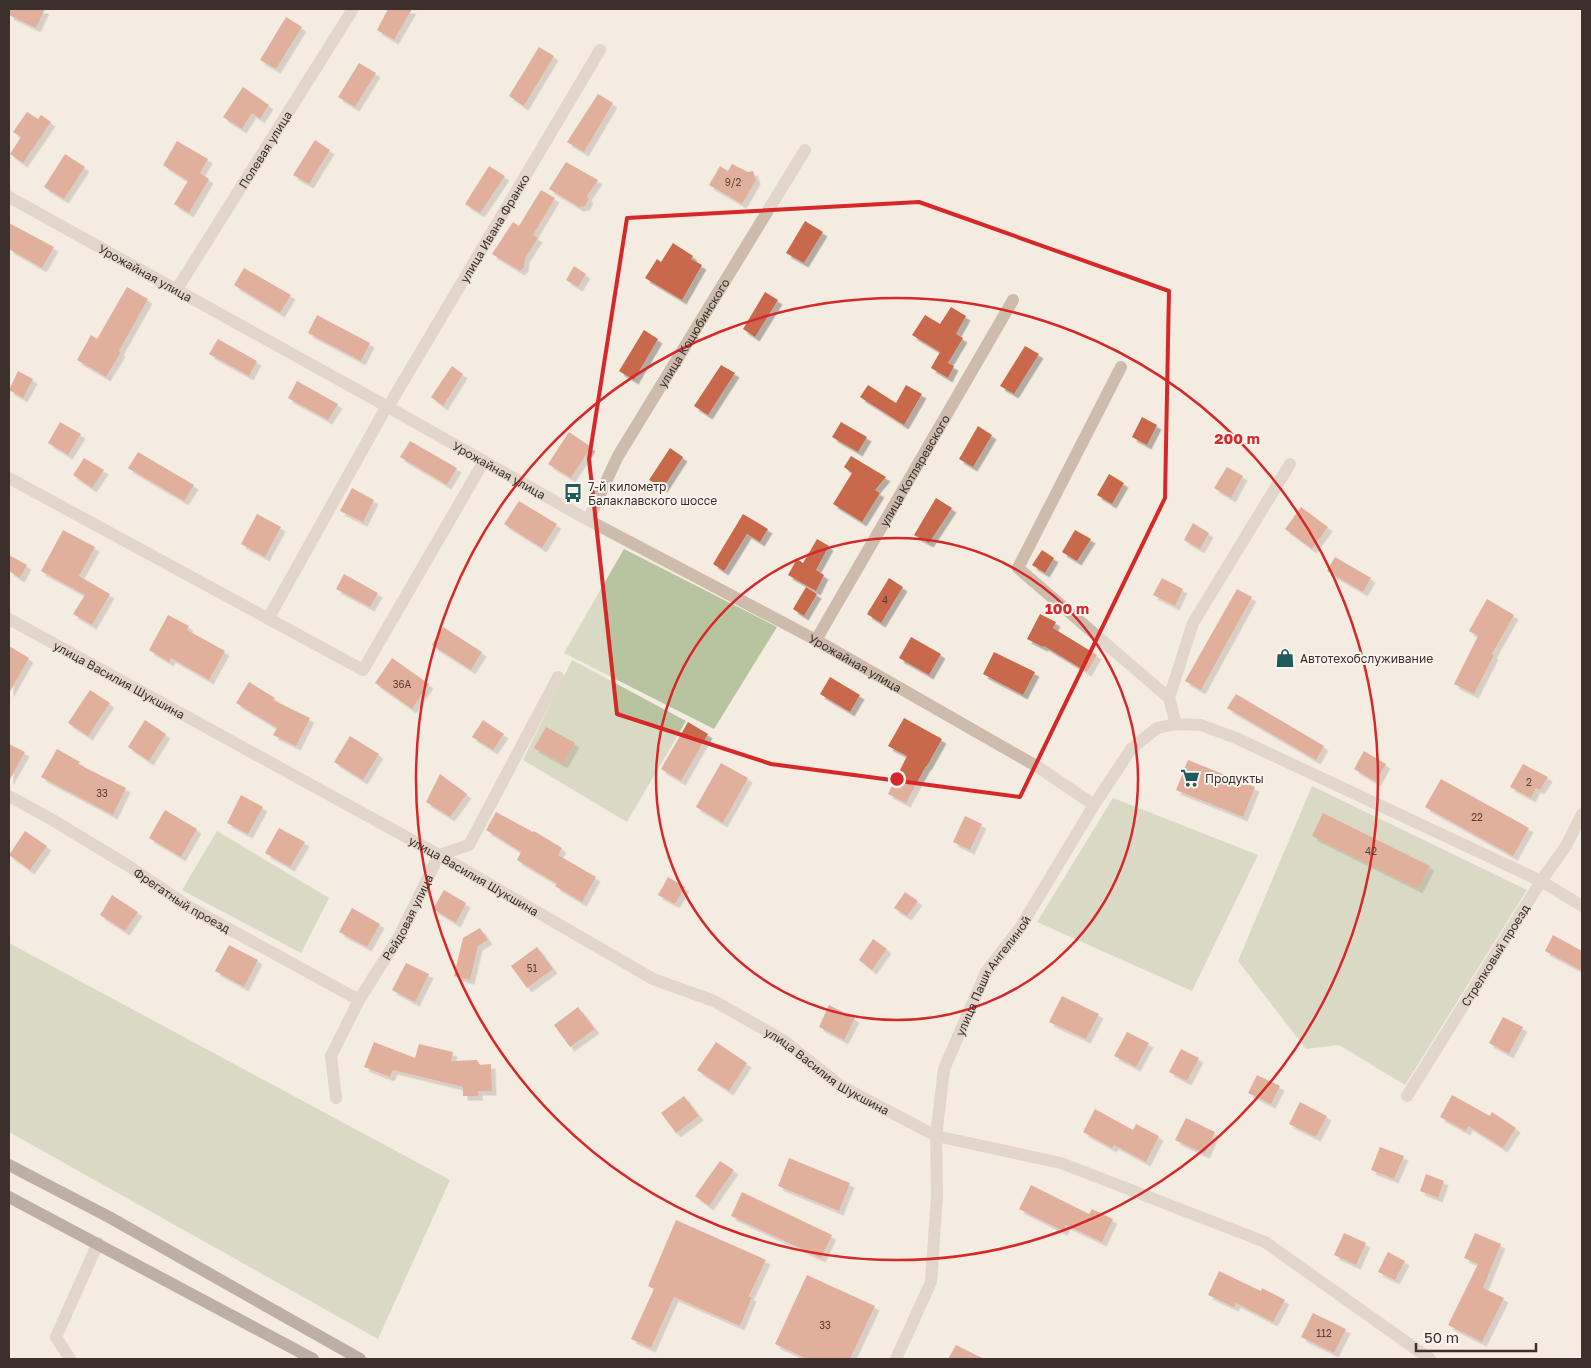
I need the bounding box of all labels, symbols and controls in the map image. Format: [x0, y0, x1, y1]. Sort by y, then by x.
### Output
street label: Полевая улица [235, 108, 295, 191]
street label: улица Ивана Франко [456, 171, 532, 285]
house number: 9/2 [725, 176, 742, 188]
street label: Урожайная улица [96, 241, 195, 305]
street label: улица Коцюбинского [654, 276, 732, 390]
street label: улица Котляревского [876, 412, 953, 529]
text: 200 m [1214, 429, 1260, 447]
street label: Урожайная улица [450, 438, 548, 502]
place label: 7-й километр Балаклавского шоссе [588, 479, 717, 508]
bus stop icon: 7-й километр Балаклавского шоссе [562, 482, 584, 504]
house number: 4 [882, 594, 888, 606]
text: 100 m [1045, 599, 1089, 617]
street label: Урожайная улица [806, 630, 905, 695]
street label: улица Василия Шукшина [51, 638, 188, 722]
shop icon: Автотехобслуживание [1274, 647, 1296, 669]
place label: Автотехобслуживание [1300, 651, 1433, 666]
house number: 36А [393, 678, 412, 690]
supermarket icon: Продукты [1179, 767, 1201, 789]
centre of rings [888, 770, 906, 788]
place label: Продукты [1205, 771, 1264, 786]
house number: 2 [1526, 776, 1532, 788]
house number: 33 [96, 787, 108, 799]
house number: 22 [1471, 811, 1483, 823]
street label: улица Василия Шукшина [406, 832, 542, 919]
house number: 42 [1365, 845, 1377, 857]
street label: Фрегатный проезд [131, 864, 233, 936]
street label: Рейдовая улица [379, 872, 436, 963]
street label: Стрелковый проезд [1457, 901, 1532, 1009]
street label: улица Паши Ангелиной [952, 913, 1033, 1038]
house number: 51 [527, 962, 537, 974]
street label: улица Василия Шукшина [762, 1024, 892, 1118]
house number: 33 [819, 1319, 831, 1331]
scale bar [1416, 1320, 1536, 1352]
house number: 112 [1316, 1327, 1332, 1339]
text: 50 m [1424, 1328, 1459, 1346]

